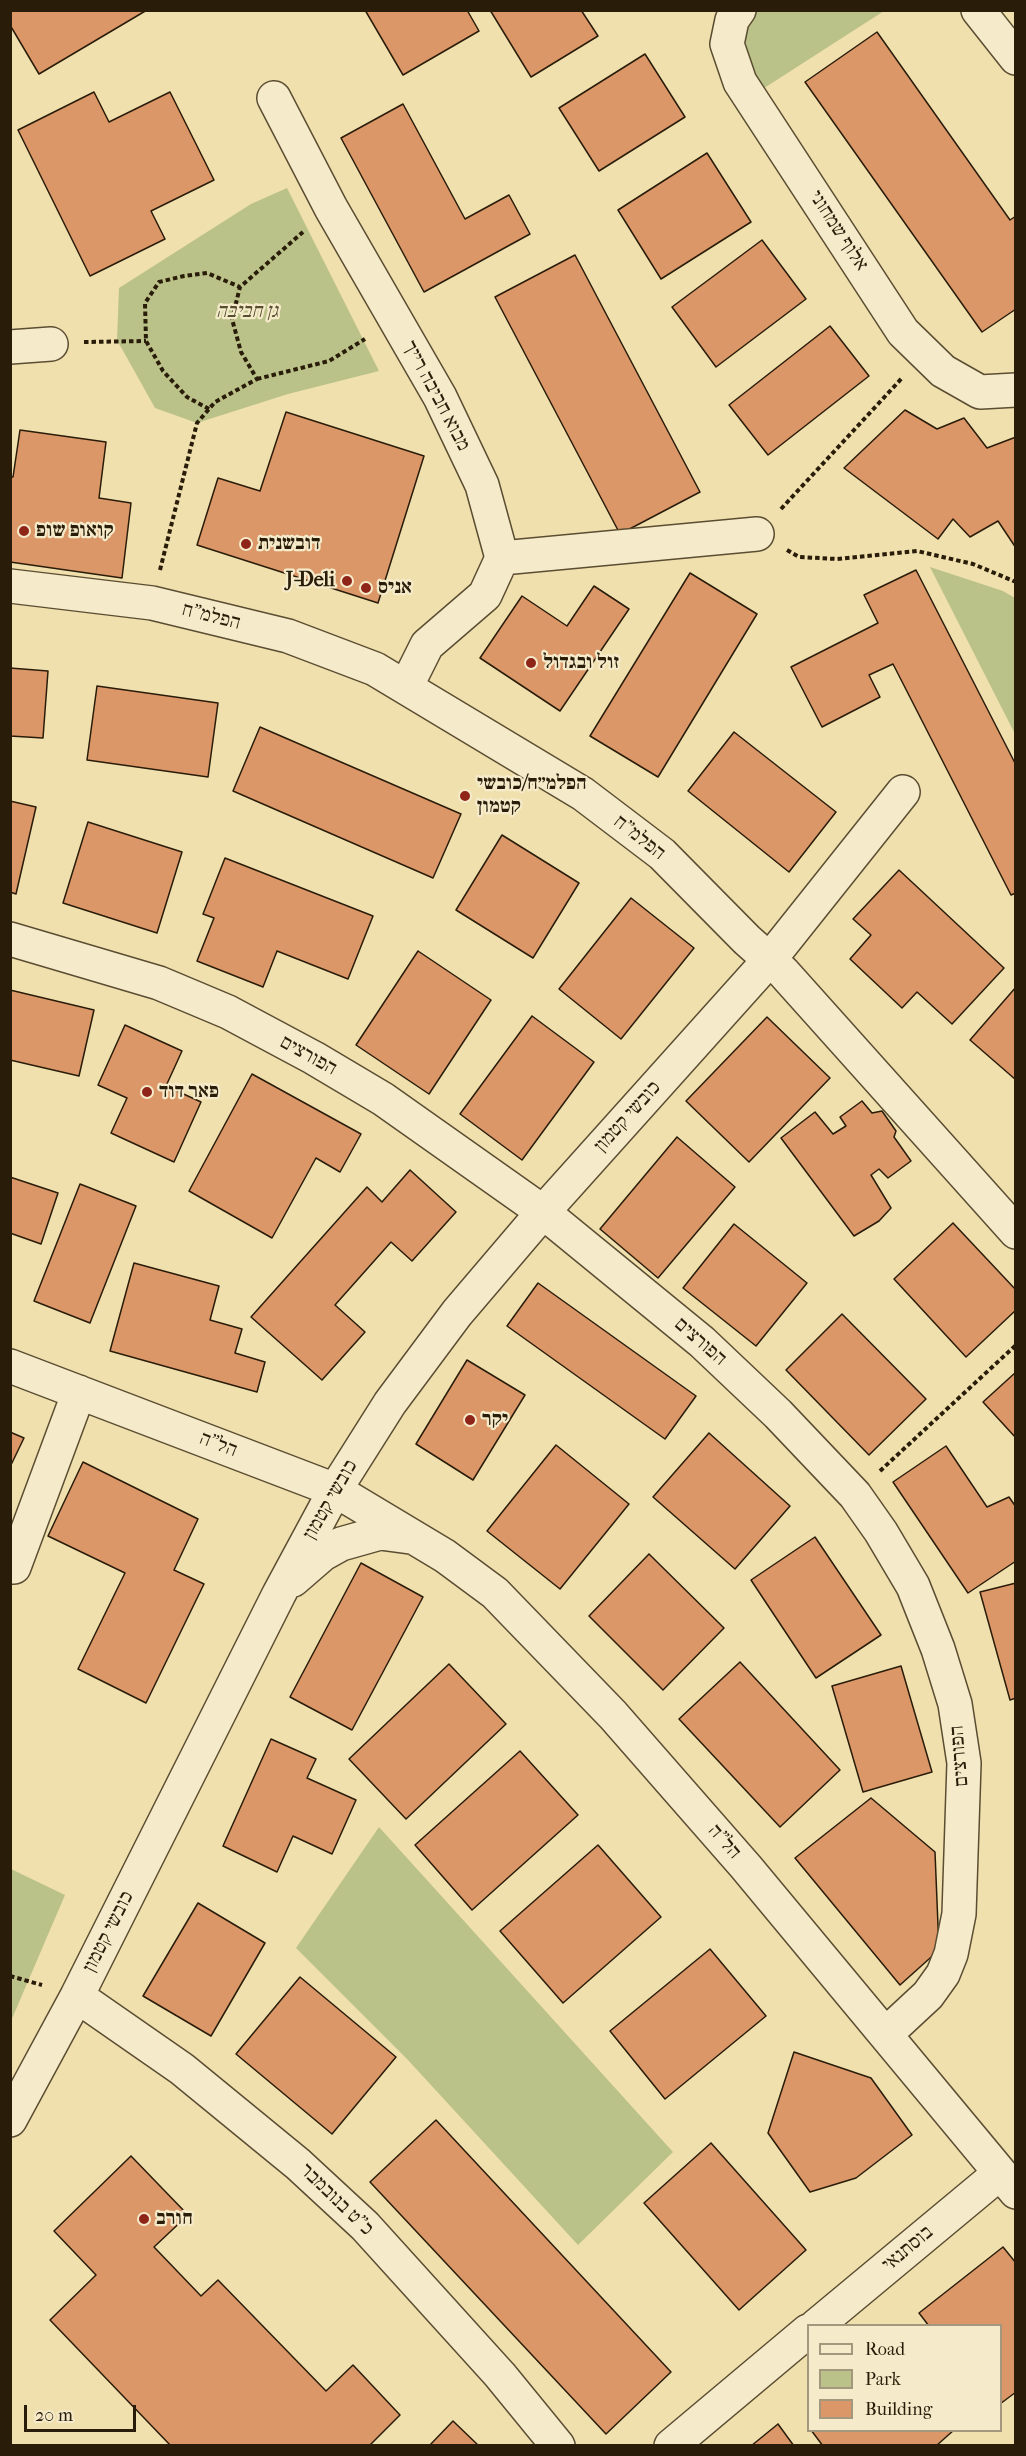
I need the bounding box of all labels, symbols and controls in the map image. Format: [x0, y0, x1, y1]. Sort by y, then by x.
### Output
street label: אלוף שמחוני [803, 186, 873, 276]
park label: גן חביבה [216, 300, 278, 324]
street label: מבוא חביבה רייך [397, 337, 475, 455]
place label: קואופ שופ [36, 519, 114, 543]
marker: קואופ שופ [17, 524, 31, 538]
place label: דובשנית [258, 532, 321, 556]
marker: דובשנית [239, 537, 253, 551]
place label: J-Deli [286, 569, 335, 593]
marker: J-Deli [340, 574, 354, 588]
place label: אניס [378, 576, 412, 600]
marker: אניס [359, 581, 373, 595]
street label: הפלמ"ח [179, 598, 243, 636]
place label: זול ובגדול [543, 651, 619, 675]
marker: זול ובגדול [524, 656, 538, 670]
place label: הפלמ״ח/כובשי קטמון [477, 772, 587, 819]
marker: הפלמ״ח/כובשי קטמון [458, 789, 472, 803]
street label: הפלמ"ח [608, 810, 670, 866]
street label: הפורצים [275, 1031, 341, 1081]
street label: כובשי קטמון [590, 1076, 666, 1158]
place label: פאר דוד [159, 1080, 219, 1104]
marker: פאר דוד [140, 1085, 154, 1099]
street label: הפורצים [669, 1313, 731, 1371]
place label: יקר [482, 1408, 508, 1432]
marker: יקר [463, 1413, 477, 1427]
street label: הל"ה [196, 1427, 240, 1463]
street label: כובשי קטמון [299, 1456, 363, 1544]
street label: הפורצים [945, 1724, 975, 1788]
street label: הל"ה [702, 1820, 746, 1864]
street label: כובשי קטמון [78, 1887, 140, 1977]
street label: כ"ט בנובמבר [294, 2159, 378, 2241]
place label: חורב [156, 2207, 193, 2231]
marker: חורב [137, 2212, 151, 2226]
street label: בוסתנאי [878, 2221, 938, 2277]
legend [807, 2324, 1002, 2432]
text: Road [865, 2339, 905, 2360]
text: Park [865, 2369, 901, 2390]
scale bar [27, 2393, 140, 2431]
text: Building [865, 2399, 932, 2420]
text: 20 m [35, 2405, 73, 2426]

